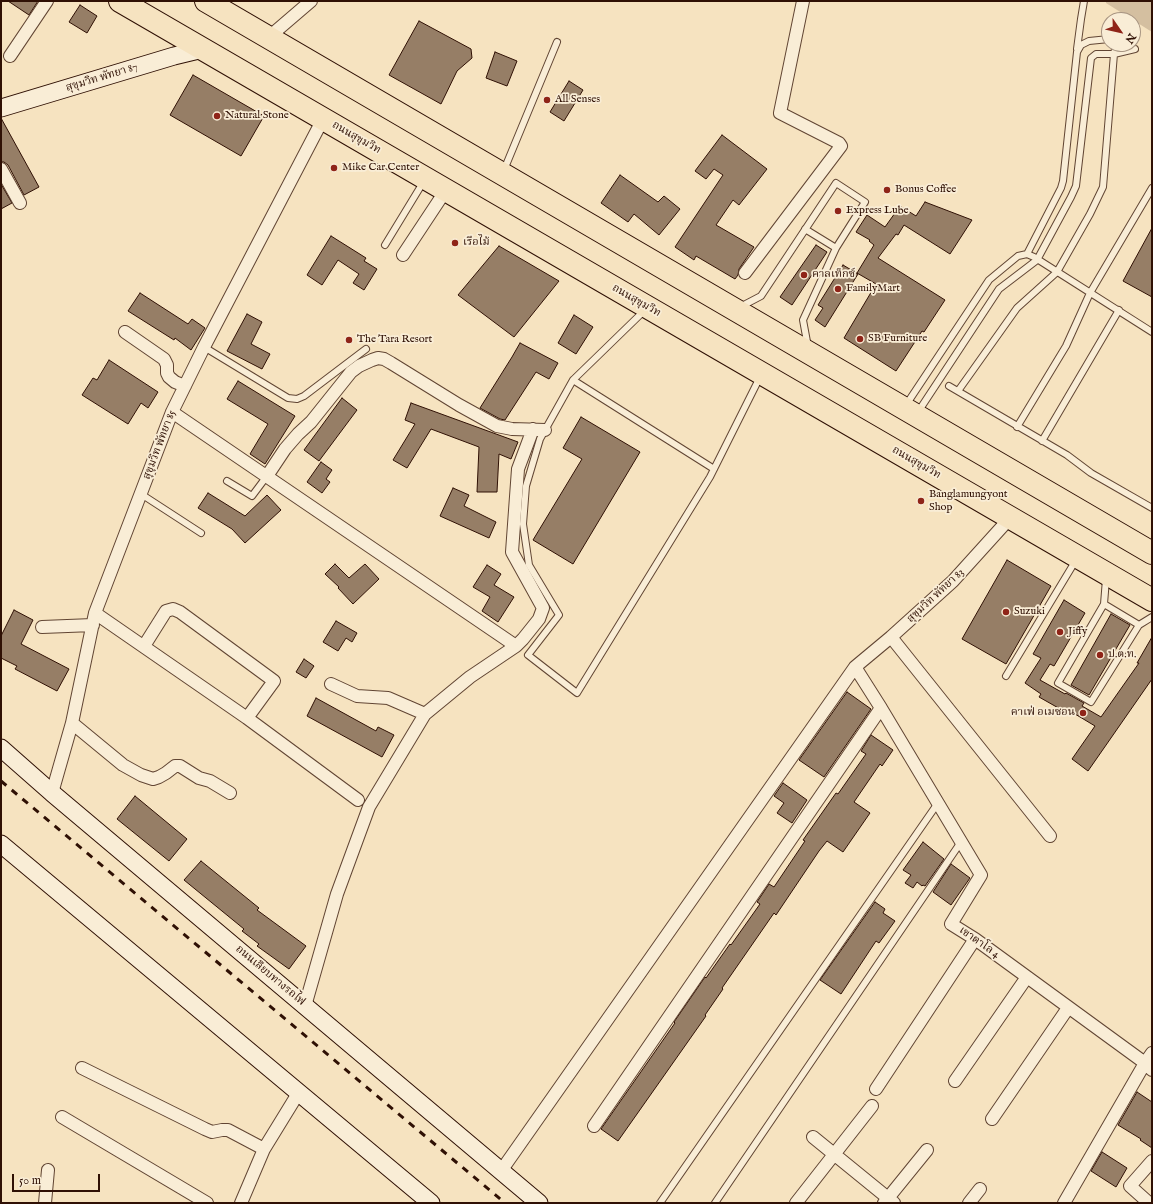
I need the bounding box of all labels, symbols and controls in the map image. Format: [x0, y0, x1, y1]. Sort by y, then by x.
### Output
north arrow [1101, 12, 1141, 52]
text: N [1122, 30, 1139, 46]
street label: สุขุมวิท พัทยา 87 [65, 61, 139, 95]
place label: All Senses [555, 93, 600, 107]
marker: All Senses [542, 95, 552, 105]
place label: Natural Stone [225, 109, 289, 123]
marker: Natural Stone [212, 111, 222, 121]
street label: ถนนสุขุมวิท [329, 119, 383, 157]
place label: Mike Car Center [342, 161, 419, 175]
marker: Mike Car Center [329, 163, 339, 173]
place label: Bonus Coffee [895, 183, 956, 197]
marker: Bonus Coffee [882, 185, 892, 195]
place label: Express Lube [846, 204, 909, 218]
marker: Express Lube [833, 206, 843, 216]
place label: เรือไม้ [463, 236, 490, 250]
marker: เรือไม้ [450, 238, 460, 248]
place label: คาลเท็กซ์ [812, 268, 855, 282]
marker: คาลเท็กซ์ [799, 270, 809, 280]
street label: ถนนสุขุมวิท [609, 282, 663, 320]
place label: FamilyMart [846, 282, 900, 296]
marker: FamilyMart [833, 284, 843, 294]
place label: SB Furniture [868, 332, 927, 346]
place label: The Tara Resort [357, 333, 432, 347]
marker: SB Furniture [855, 334, 865, 344]
marker: The Tara Resort [344, 335, 354, 345]
street label: สุขุมวิท พัทยา 85 [141, 408, 179, 482]
street label: ถนนสุขุมวิท [889, 444, 943, 482]
place label: Banglamungyont Shop [929, 488, 1008, 514]
marker: Banglamungyont Shop [916, 496, 926, 506]
street label: สุขุมวิท พัทยา 83 [905, 566, 967, 626]
place label: Suzuki [1014, 605, 1045, 619]
marker: Suzuki [1001, 607, 1011, 617]
place label: Jiffy [1068, 625, 1087, 639]
marker: Jiffy [1055, 627, 1065, 637]
place label: ป.ต.ท. [1108, 648, 1136, 662]
marker: ป.ต.ท. [1095, 650, 1105, 660]
place label: คาเฟ่ อเมซอน [1011, 706, 1075, 720]
marker: คาเฟ่ อเมซอน [1078, 708, 1088, 718]
street label: เขาตาโล 4 [956, 924, 1002, 962]
street label: ถนนเลียบทางรถไฟ [232, 943, 308, 1009]
scale bar [14, 1166, 102, 1192]
text: 50 m [19, 1173, 41, 1188]

